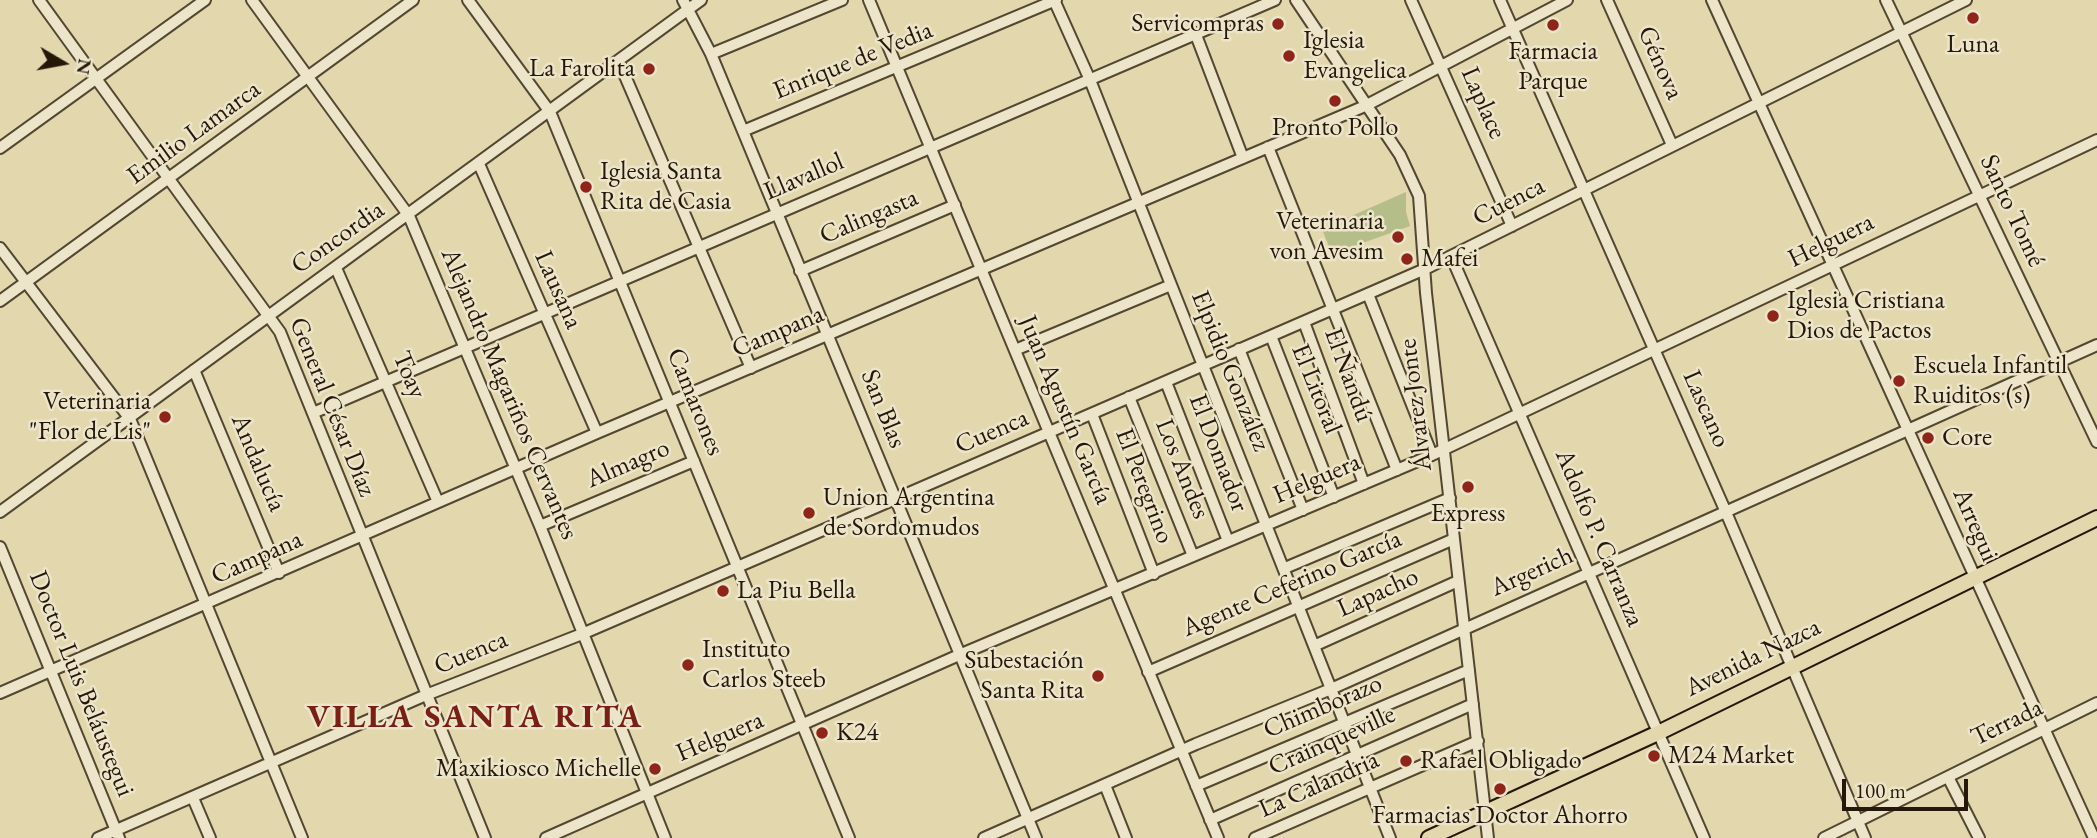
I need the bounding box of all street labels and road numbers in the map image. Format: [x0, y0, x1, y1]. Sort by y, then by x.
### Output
street label: Enrique de Vedia [769, 15, 937, 107]
street label: Génova [1630, 22, 1690, 104]
street label: Laplace [1453, 62, 1513, 144]
street label: Emilio Lamarca [121, 74, 267, 192]
street label: Llavallol [759, 146, 849, 208]
street label: Santo Tomé [1972, 150, 2052, 272]
street label: Cuenca [1468, 171, 1550, 233]
street label: Calingasta [815, 182, 923, 252]
street label: Concordia [285, 195, 391, 281]
street label: Helguera [1783, 207, 1879, 275]
street label: Alejandro Magariños Cervantes [433, 244, 585, 544]
street label: Lausana [527, 246, 589, 334]
street label: Elpidio González [1184, 286, 1276, 456]
street label: Campana [727, 299, 829, 365]
street label: Juan Agustín García [1011, 311, 1119, 509]
street label: General César Díaz [282, 313, 382, 501]
street label: El Ñandú [1317, 324, 1379, 426]
street label: Álvarez Jonte [1392, 337, 1440, 473]
street label: El Litoral [1284, 340, 1348, 438]
street label: Camarones [659, 344, 731, 460]
street label: Toay [385, 347, 433, 403]
street label: San Blas [853, 365, 913, 453]
street label: Lascano [1675, 366, 1737, 452]
street label: El Domador [1181, 390, 1255, 516]
street label: Cuenca [951, 403, 1033, 461]
street label: Andalucía [224, 410, 292, 516]
street label: Los Andes [1148, 414, 1216, 524]
street label: El Peregrino [1108, 424, 1180, 548]
street label: Almagro [582, 433, 674, 495]
street label: Adolfo P. Carranza [1548, 445, 1650, 631]
street label: Helguera [1269, 447, 1365, 511]
street label: Arregui [1945, 484, 2005, 566]
street label: Campana [207, 524, 307, 592]
street label: Agente Ceferino García [1178, 524, 1406, 644]
street label: Argerich [1486, 540, 1578, 604]
street label: Lapacho [1332, 561, 1424, 625]
street label: Doctor Luis Beláustegui [21, 567, 141, 801]
street label: Avenida Nazca [1680, 612, 1826, 704]
street label: Cuenca [430, 624, 512, 682]
street label: Chimborazo [1259, 668, 1387, 746]
street label: Terrada [1966, 692, 2048, 754]
street label: Crainqueville [1264, 699, 1400, 783]
street label: Helguera [672, 705, 768, 769]
street label: La Calandria [1254, 745, 1384, 825]

